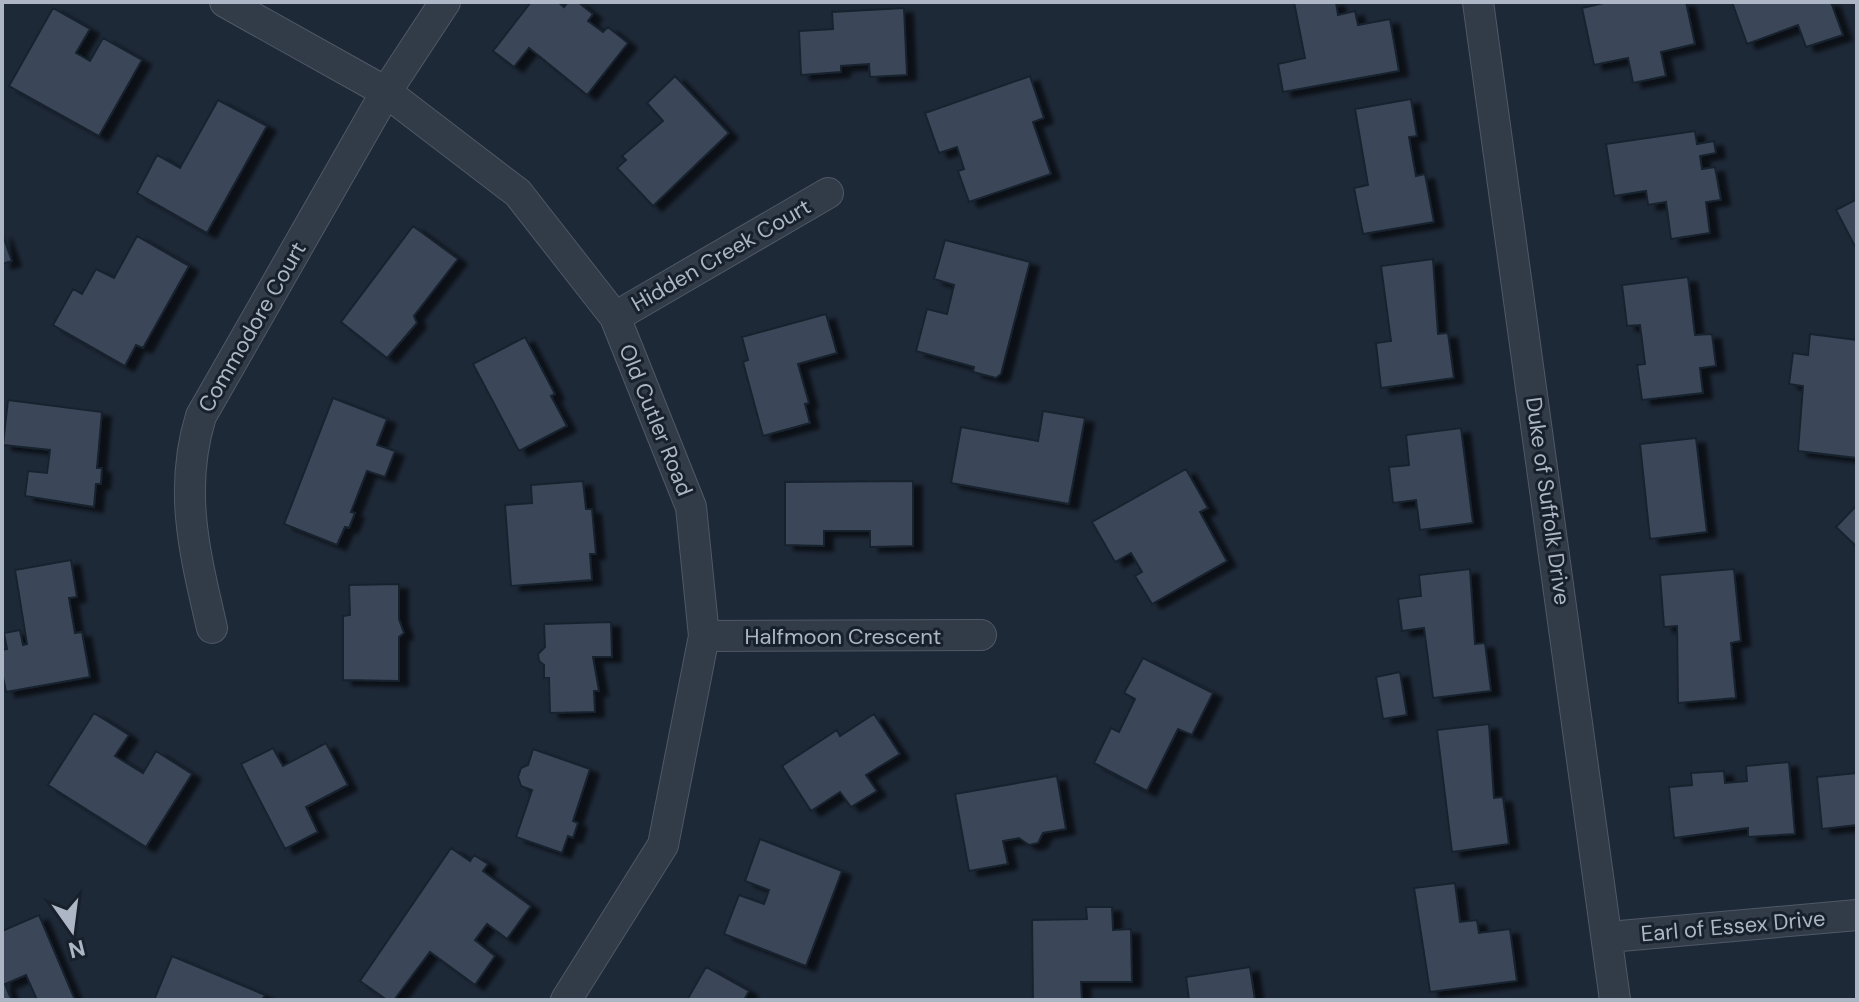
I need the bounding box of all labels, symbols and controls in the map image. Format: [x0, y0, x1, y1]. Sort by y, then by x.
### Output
street label: Hidden Creek Court [626, 192, 816, 318]
street label: Commodore Court [191, 237, 313, 417]
street label: Old Cutler Road [612, 340, 700, 500]
street label: Duke of Suffolk Drive [1519, 395, 1577, 607]
street label: Halfmoon Crescent [745, 622, 941, 651]
north arrow [32, 890, 112, 970]
street label: Earl of Essex Drive [1640, 903, 1826, 949]
text: N [65, 933, 88, 965]

